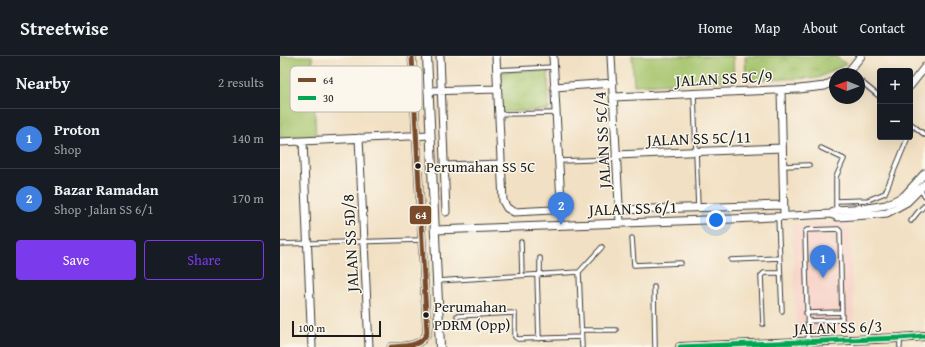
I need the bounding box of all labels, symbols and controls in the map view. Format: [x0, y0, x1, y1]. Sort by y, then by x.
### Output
text: Streetwise [20, 14, 109, 42]
text: Home [698, 18, 733, 38]
text: Map [755, 18, 780, 38]
text: About [802, 18, 838, 38]
text: Contact [860, 18, 905, 38]
street label: JALAN SS 5C/9 [673, 63, 773, 93]
legend [290, 66, 422, 112]
north arrow [829, 68, 865, 104]
map controls [877, 68, 913, 140]
button: + [877, 68, 913, 104]
text: Nearby [16, 70, 70, 95]
text: 64 [323, 72, 334, 88]
text: 2 results [218, 73, 264, 92]
text: 30 [323, 90, 334, 106]
street label: JALAN SS 5C/4 [587, 91, 617, 191]
button: − [877, 104, 913, 140]
text: Proton [54, 119, 100, 140]
street label: JALAN SS 5C/11 [644, 124, 752, 152]
text: 1 [26, 129, 32, 148]
text: 140 m [232, 129, 264, 148]
text: Shop [54, 140, 81, 159]
place label: Perumahan SS 5C [426, 156, 535, 177]
marker: Perumahan SS 5C [413, 161, 423, 171]
text: Bazar Ramadan [54, 179, 159, 200]
text: 2 [26, 189, 32, 208]
text: 170 m [232, 189, 264, 208]
pin: 2 [548, 192, 574, 225]
street label: JALAN SS 5D/8 [335, 193, 365, 295]
street label: JALAN SS 6/1 [586, 194, 678, 222]
text: Shop · Jalan SS 6/1 [54, 200, 154, 219]
line badge: 64 [409, 205, 432, 225]
text: 64 [415, 207, 427, 223]
your location [706, 210, 726, 230]
button: Save [16, 240, 136, 280]
button: Share [144, 240, 264, 280]
pin: 1 [810, 245, 836, 278]
place label: Perumahan PDRM (Opp) [434, 296, 510, 335]
marker: Perumahan PDRM (Opp) [421, 310, 431, 320]
street label: JALAN SS 6/3 [791, 313, 883, 341]
scale bar [292, 319, 381, 338]
text: 100 m [298, 320, 325, 336]

